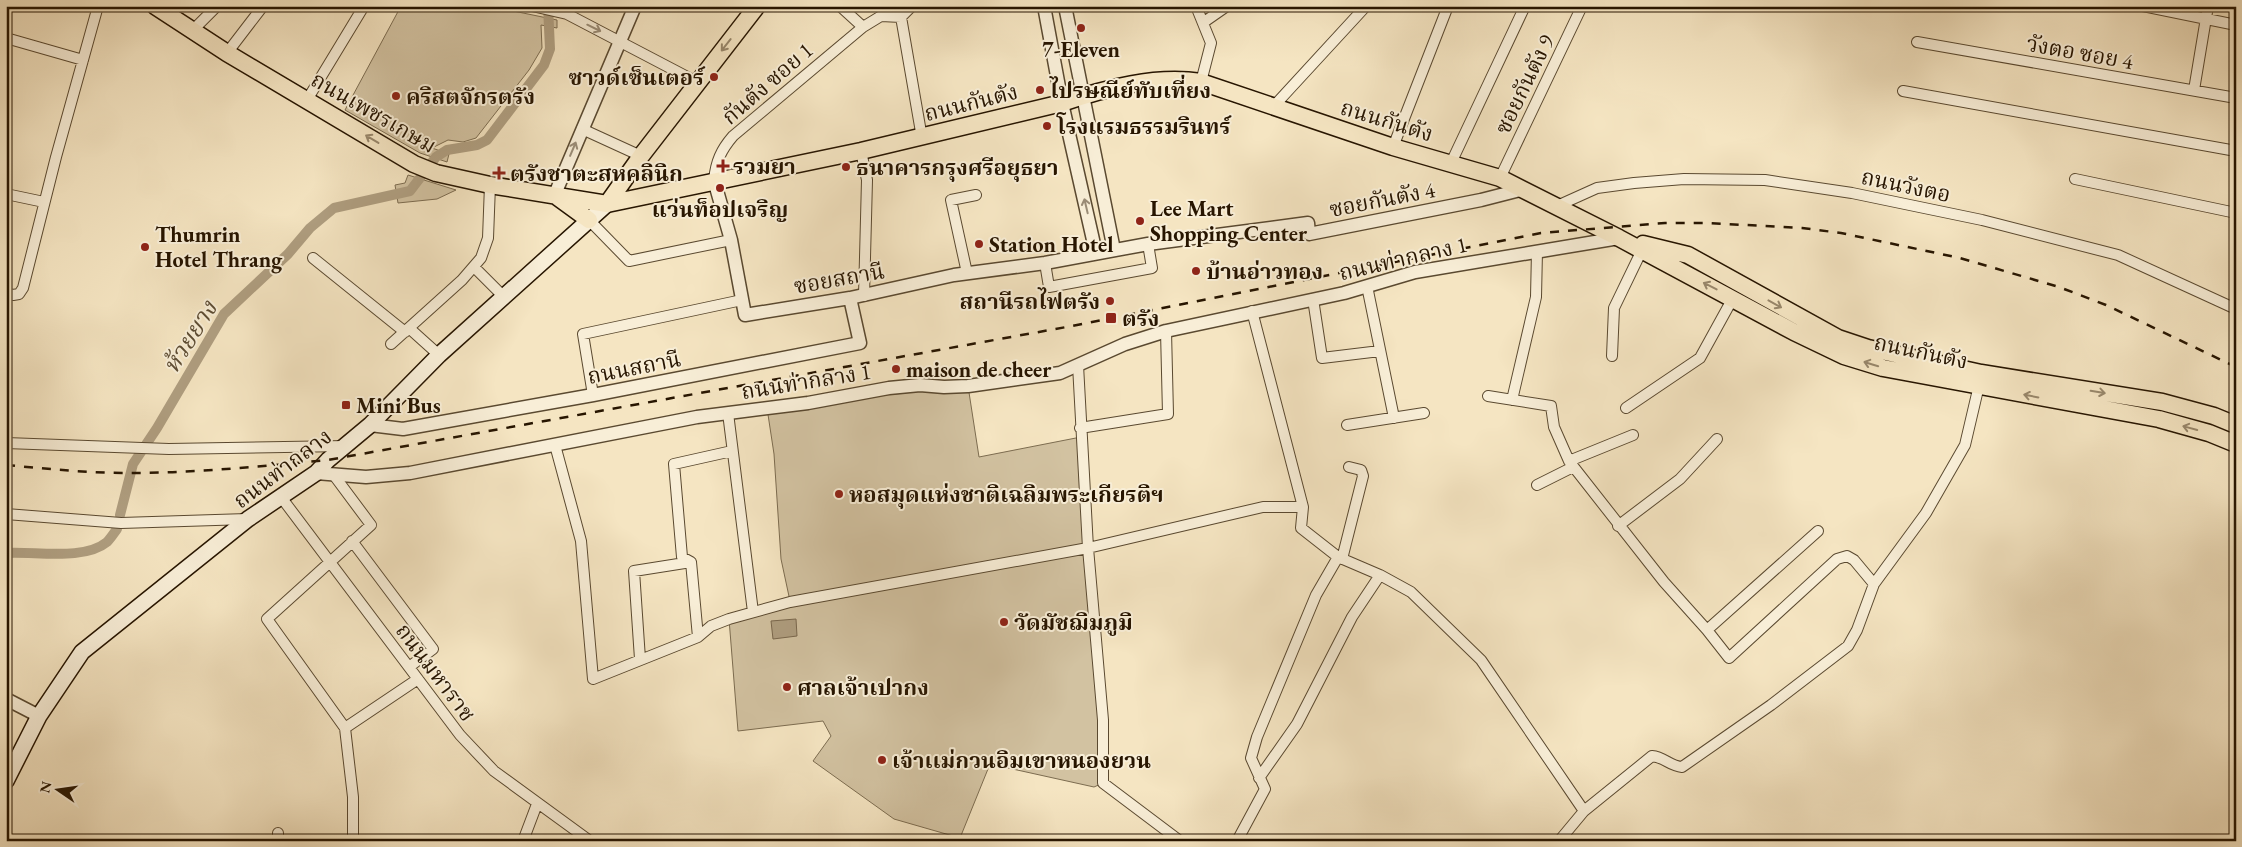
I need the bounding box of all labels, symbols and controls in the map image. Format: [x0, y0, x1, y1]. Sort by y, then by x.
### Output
marker: 7-Eleven [1075, 22, 1087, 34]
one-way arrow [586, 24, 601, 33]
street label: ซอยกันตัง 9 [1488, 29, 1561, 139]
street label: วังตอ ซอย 4 [2024, 29, 2136, 76]
place label: 7-Eleven [1042, 35, 1121, 64]
street label: กันตัง ซอย 1 [716, 36, 819, 131]
one-way arrow [721, 38, 732, 51]
place label: ซาวด์เซ็นเตอร์ [568, 63, 706, 92]
street label: ถนนเพชรเกษม [306, 65, 442, 160]
marker: ซาวด์เซ็นเตอร์ [708, 71, 720, 83]
place label: ไปรษณีย์ทับเที่ยง [1049, 74, 1211, 105]
street label: ถนนกันตัง [921, 77, 1021, 128]
place label: คริสตจักรตรัง [406, 82, 535, 111]
marker: ไปรษณีย์ทับเที่ยง [1034, 84, 1046, 96]
marker: คริสตจักรตรัง [390, 90, 402, 102]
street label: ถนนกันตัง [1337, 93, 1437, 148]
place label: โรงแรมธรรมรินทร์ [1056, 112, 1232, 141]
marker: โรงแรมธรรมรินทร์ [1041, 120, 1053, 132]
one-way arrow [365, 134, 379, 144]
one-way arrow [569, 142, 579, 157]
place label: รวมยา [733, 152, 796, 181]
place label: ธนาคารกรุงศรีอยุธยา [856, 153, 1059, 182]
place label: ตรังชาตะสหคลินิก [510, 159, 683, 188]
marker: รวมยา [717, 160, 729, 172]
marker: ธนาคารกรุงศรีอยุธยา [840, 161, 852, 173]
street label: ถนนวังตอ [1858, 162, 1953, 209]
marker: ตรังชาตะสหคลินิก [492, 166, 506, 180]
street label: ซอยกันตัง 4 [1327, 175, 1438, 224]
marker: แว่นท็อปเจริญ [714, 182, 726, 194]
place label: Lee Mart Shopping Center [1150, 194, 1308, 248]
place label: แว่นท็อปเจริญ [652, 195, 788, 224]
one-way arrow [1080, 198, 1090, 214]
marker: Lee Mart Shopping Center [1134, 215, 1146, 227]
place label: Thumrin Hotel Thrang [155, 220, 283, 274]
place label: Station Hotel [989, 230, 1113, 259]
street label: ถนนท่ากลาง 1 [1336, 230, 1470, 287]
marker: Station Hotel [973, 238, 985, 250]
marker: Thumrin Hotel Thrang [139, 241, 151, 253]
street label: ซอยสถานี [791, 256, 887, 301]
place label: บ้านอ่าวทอง [1206, 257, 1323, 286]
marker: บ้านอ่าวทอง [1190, 265, 1202, 277]
one-way arrow [1703, 281, 1718, 290]
place label: สถานีรถไฟตรัง [960, 287, 1100, 316]
water label: ห้วยยาง [155, 294, 224, 379]
marker: สถานีรถไฟตรัง [1104, 295, 1116, 307]
one-way arrow [1768, 299, 1782, 309]
place label: ตรัง [1122, 304, 1159, 333]
marker: ตรัง [1104, 311, 1118, 325]
street label: ถนนกันตัง [1871, 327, 1971, 376]
street label: ถนนสถานี [585, 344, 683, 391]
place label: maison de cheer [906, 355, 1052, 384]
street label: ถนนท่ากลาง 1 [739, 357, 873, 406]
one-way arrow [1864, 359, 1880, 369]
marker: maison de cheer [890, 363, 902, 375]
one-way arrow [2090, 387, 2106, 397]
one-way arrow [2023, 390, 2039, 400]
place label: Mini Bus [356, 391, 441, 420]
marker: Mini Bus [340, 399, 352, 411]
street label: ถนนท่ากลาง [227, 422, 337, 515]
one-way arrow [2183, 423, 2199, 432]
place label: หอสมุดแห่งชาติเฉลิมพระเกียรติฯ [849, 480, 1164, 509]
marker: หอสมุดแห่งชาติเฉลิมพระเกียรติฯ [833, 488, 845, 500]
place label: วัดมัชฌิมภูมิ [1014, 608, 1133, 637]
marker: วัดมัชฌิมภูมิ [998, 616, 1010, 628]
street label: ถนนมหาราช [389, 617, 482, 727]
place label: ศาลเจ้าเปากง [797, 673, 929, 702]
marker: ศาลเจ้าเปากง [781, 681, 793, 693]
place label: เจ้าเเม่กวนอิมเขาหนองยวน [892, 746, 1151, 775]
marker: เจ้าเเม่กวนอิมเขาหนองยวน [876, 754, 888, 766]
north arrow [32, 764, 82, 814]
text: N [35, 779, 56, 795]

